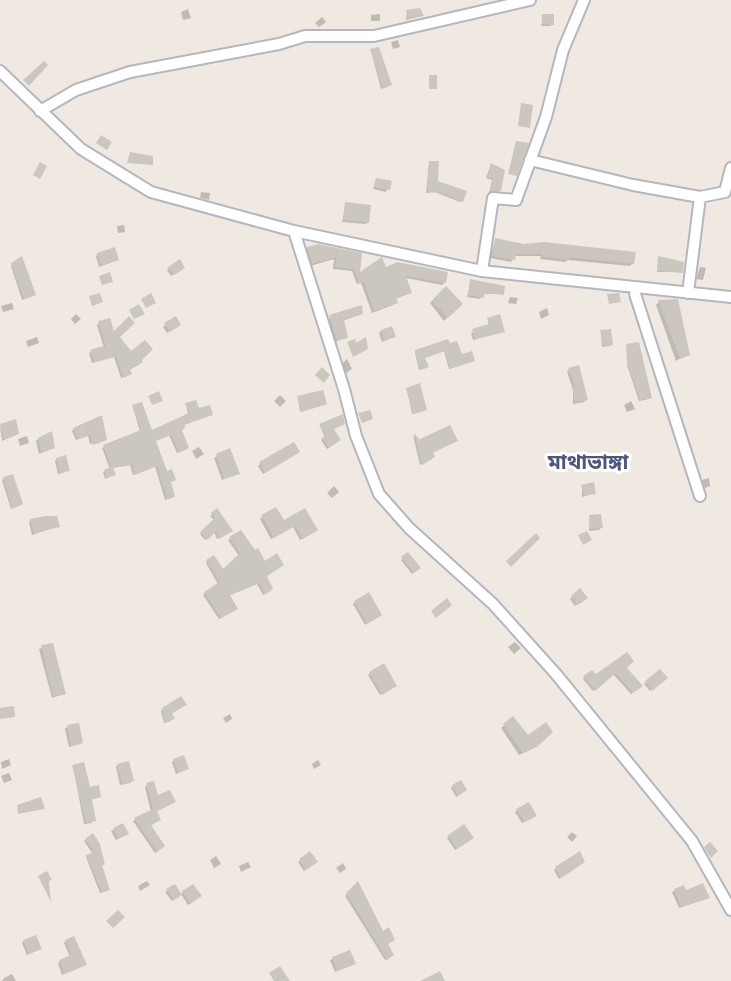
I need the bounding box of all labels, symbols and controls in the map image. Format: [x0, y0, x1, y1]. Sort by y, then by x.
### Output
district label: মাথাভাঙ্গা [547, 448, 629, 475]

